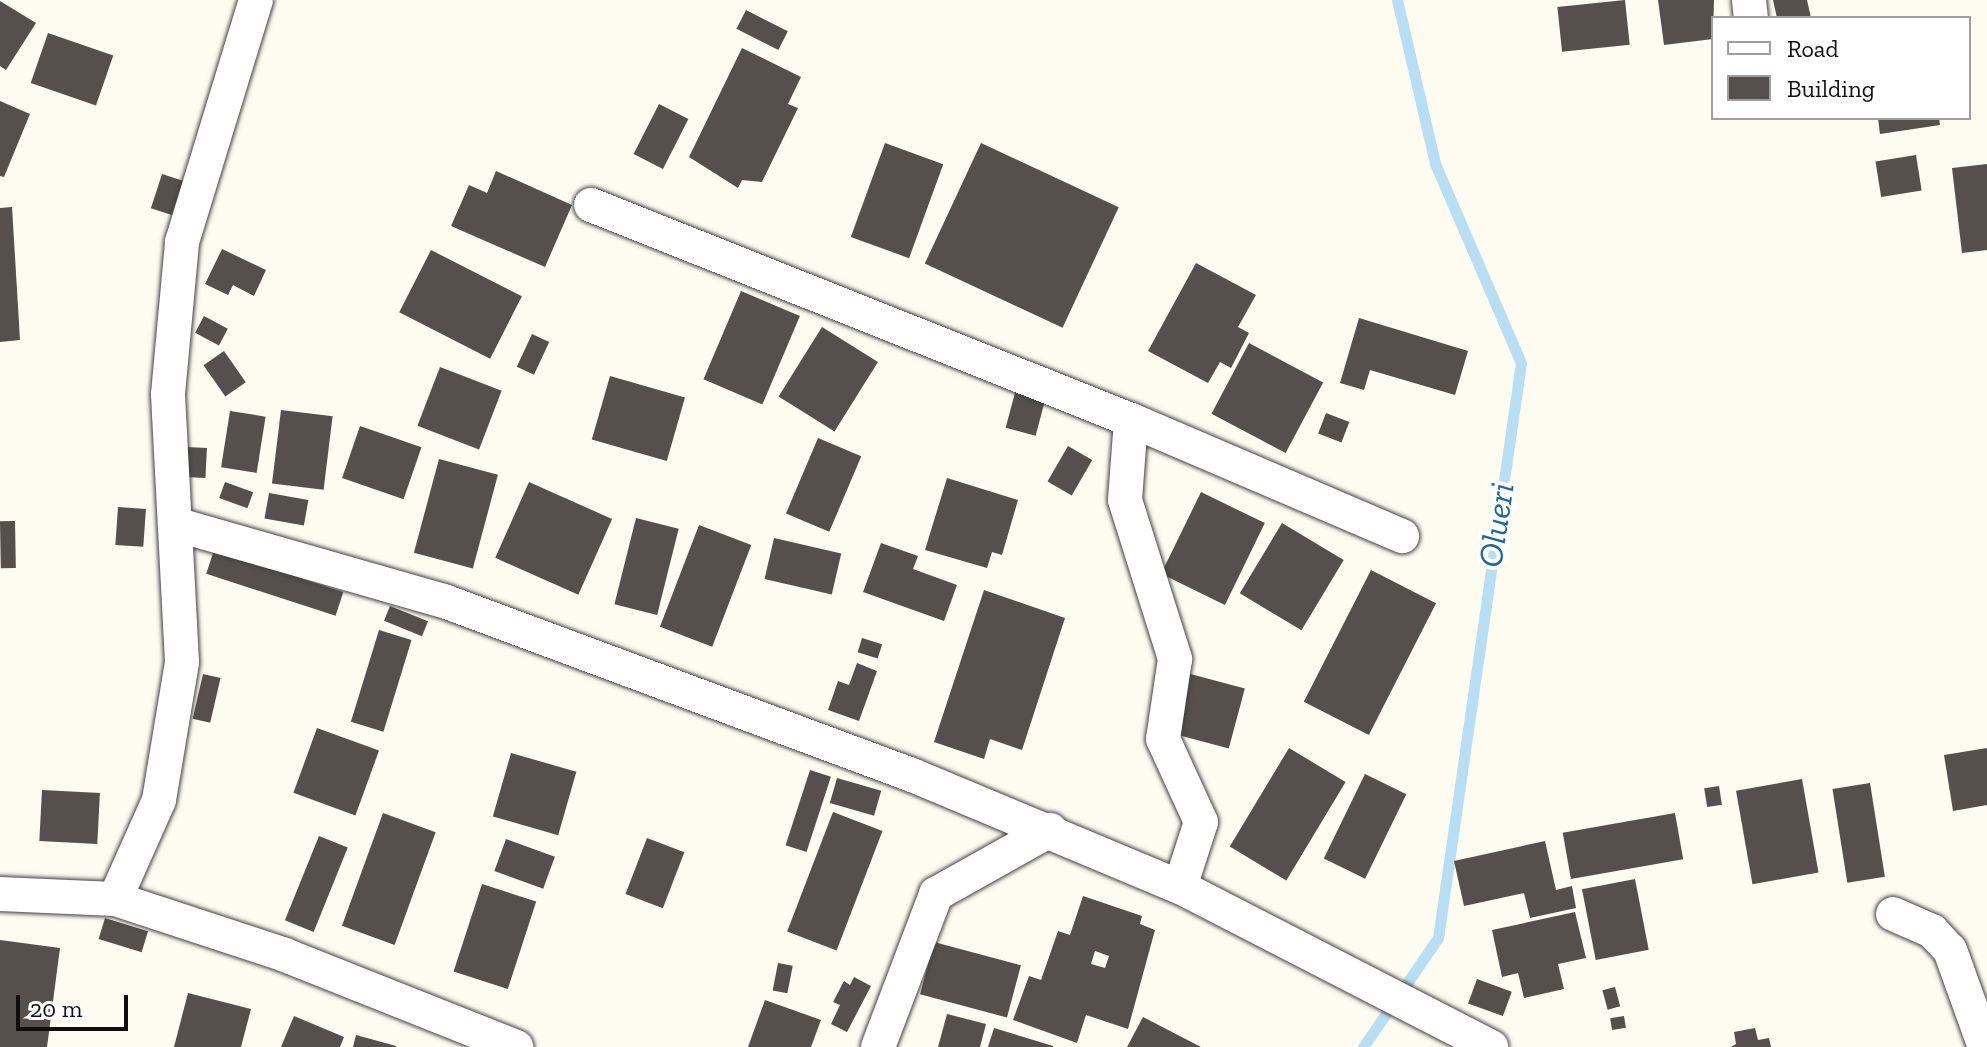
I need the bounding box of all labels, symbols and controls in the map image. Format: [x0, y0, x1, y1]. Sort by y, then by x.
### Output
legend [1711, 16, 1971, 120]
text: Road [1787, 34, 1839, 63]
text: Building [1787, 74, 1875, 103]
water label: Olueri [1469, 480, 1523, 570]
scale bar [20, 979, 132, 1029]
text: 20 m [30, 994, 82, 1023]

